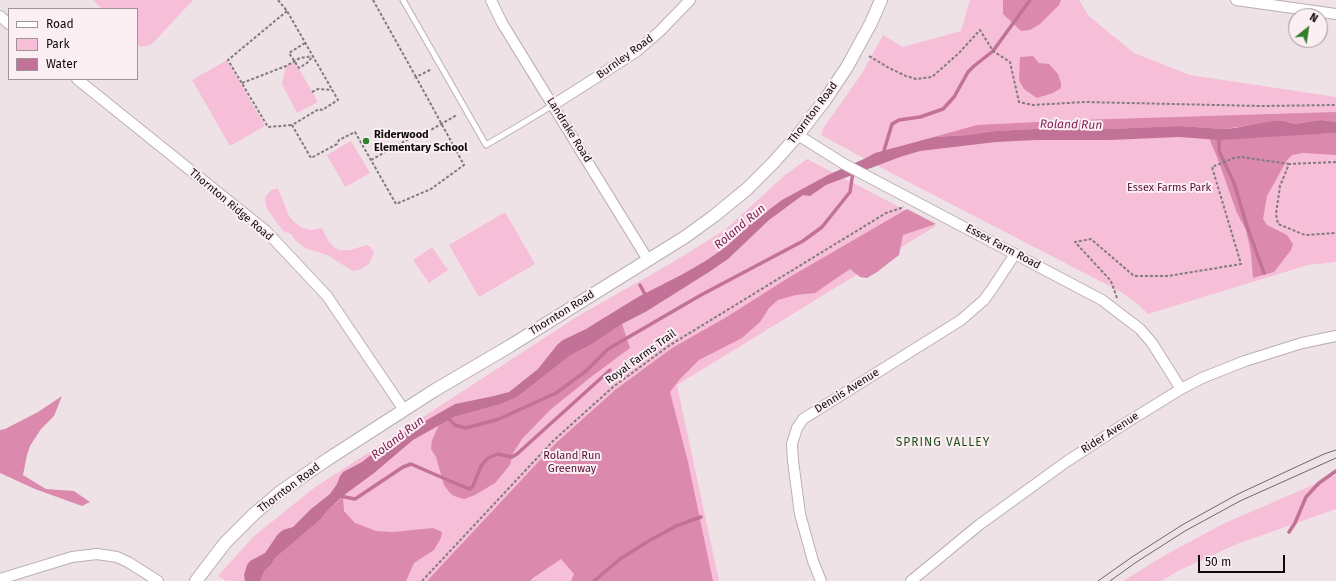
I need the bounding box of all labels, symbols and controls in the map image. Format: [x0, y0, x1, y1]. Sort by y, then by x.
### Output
legend [8, 8, 138, 80]
north arrow [1288, 8, 1328, 48]
text: N [1307, 11, 1320, 25]
text: Road [46, 17, 74, 31]
street label: Burnley Road [594, 32, 656, 82]
text: Park [46, 37, 70, 51]
text: Water [46, 57, 77, 71]
street label: Thornton Road [785, 79, 841, 147]
street label: Landrake Road [544, 95, 594, 165]
water label: Roland Run [1040, 117, 1102, 133]
place label: Riderwood Elementary School [374, 128, 468, 154]
marker: Riderwood Elementary School [361, 136, 371, 146]
street label: Thornton Ridge Road [187, 166, 275, 244]
park label: Essex Farms Park [1127, 181, 1211, 195]
water label: Roland Run [711, 201, 769, 253]
street label: Essex Farm Road [963, 222, 1043, 272]
street label: Thornton Road [527, 288, 597, 338]
street label: Royal Farms Trail [603, 327, 679, 387]
street label: Dennis Avenue [812, 366, 882, 416]
street label: Rider Avenue [1079, 409, 1141, 457]
water label: Roland Run [369, 413, 427, 463]
district label: SPRING VALLEY [896, 436, 990, 450]
park label: Roland Run Greenway [543, 449, 601, 475]
street label: Thornton Road [255, 460, 323, 516]
scale bar [1200, 547, 1287, 573]
text: 50 m [1205, 555, 1231, 569]

